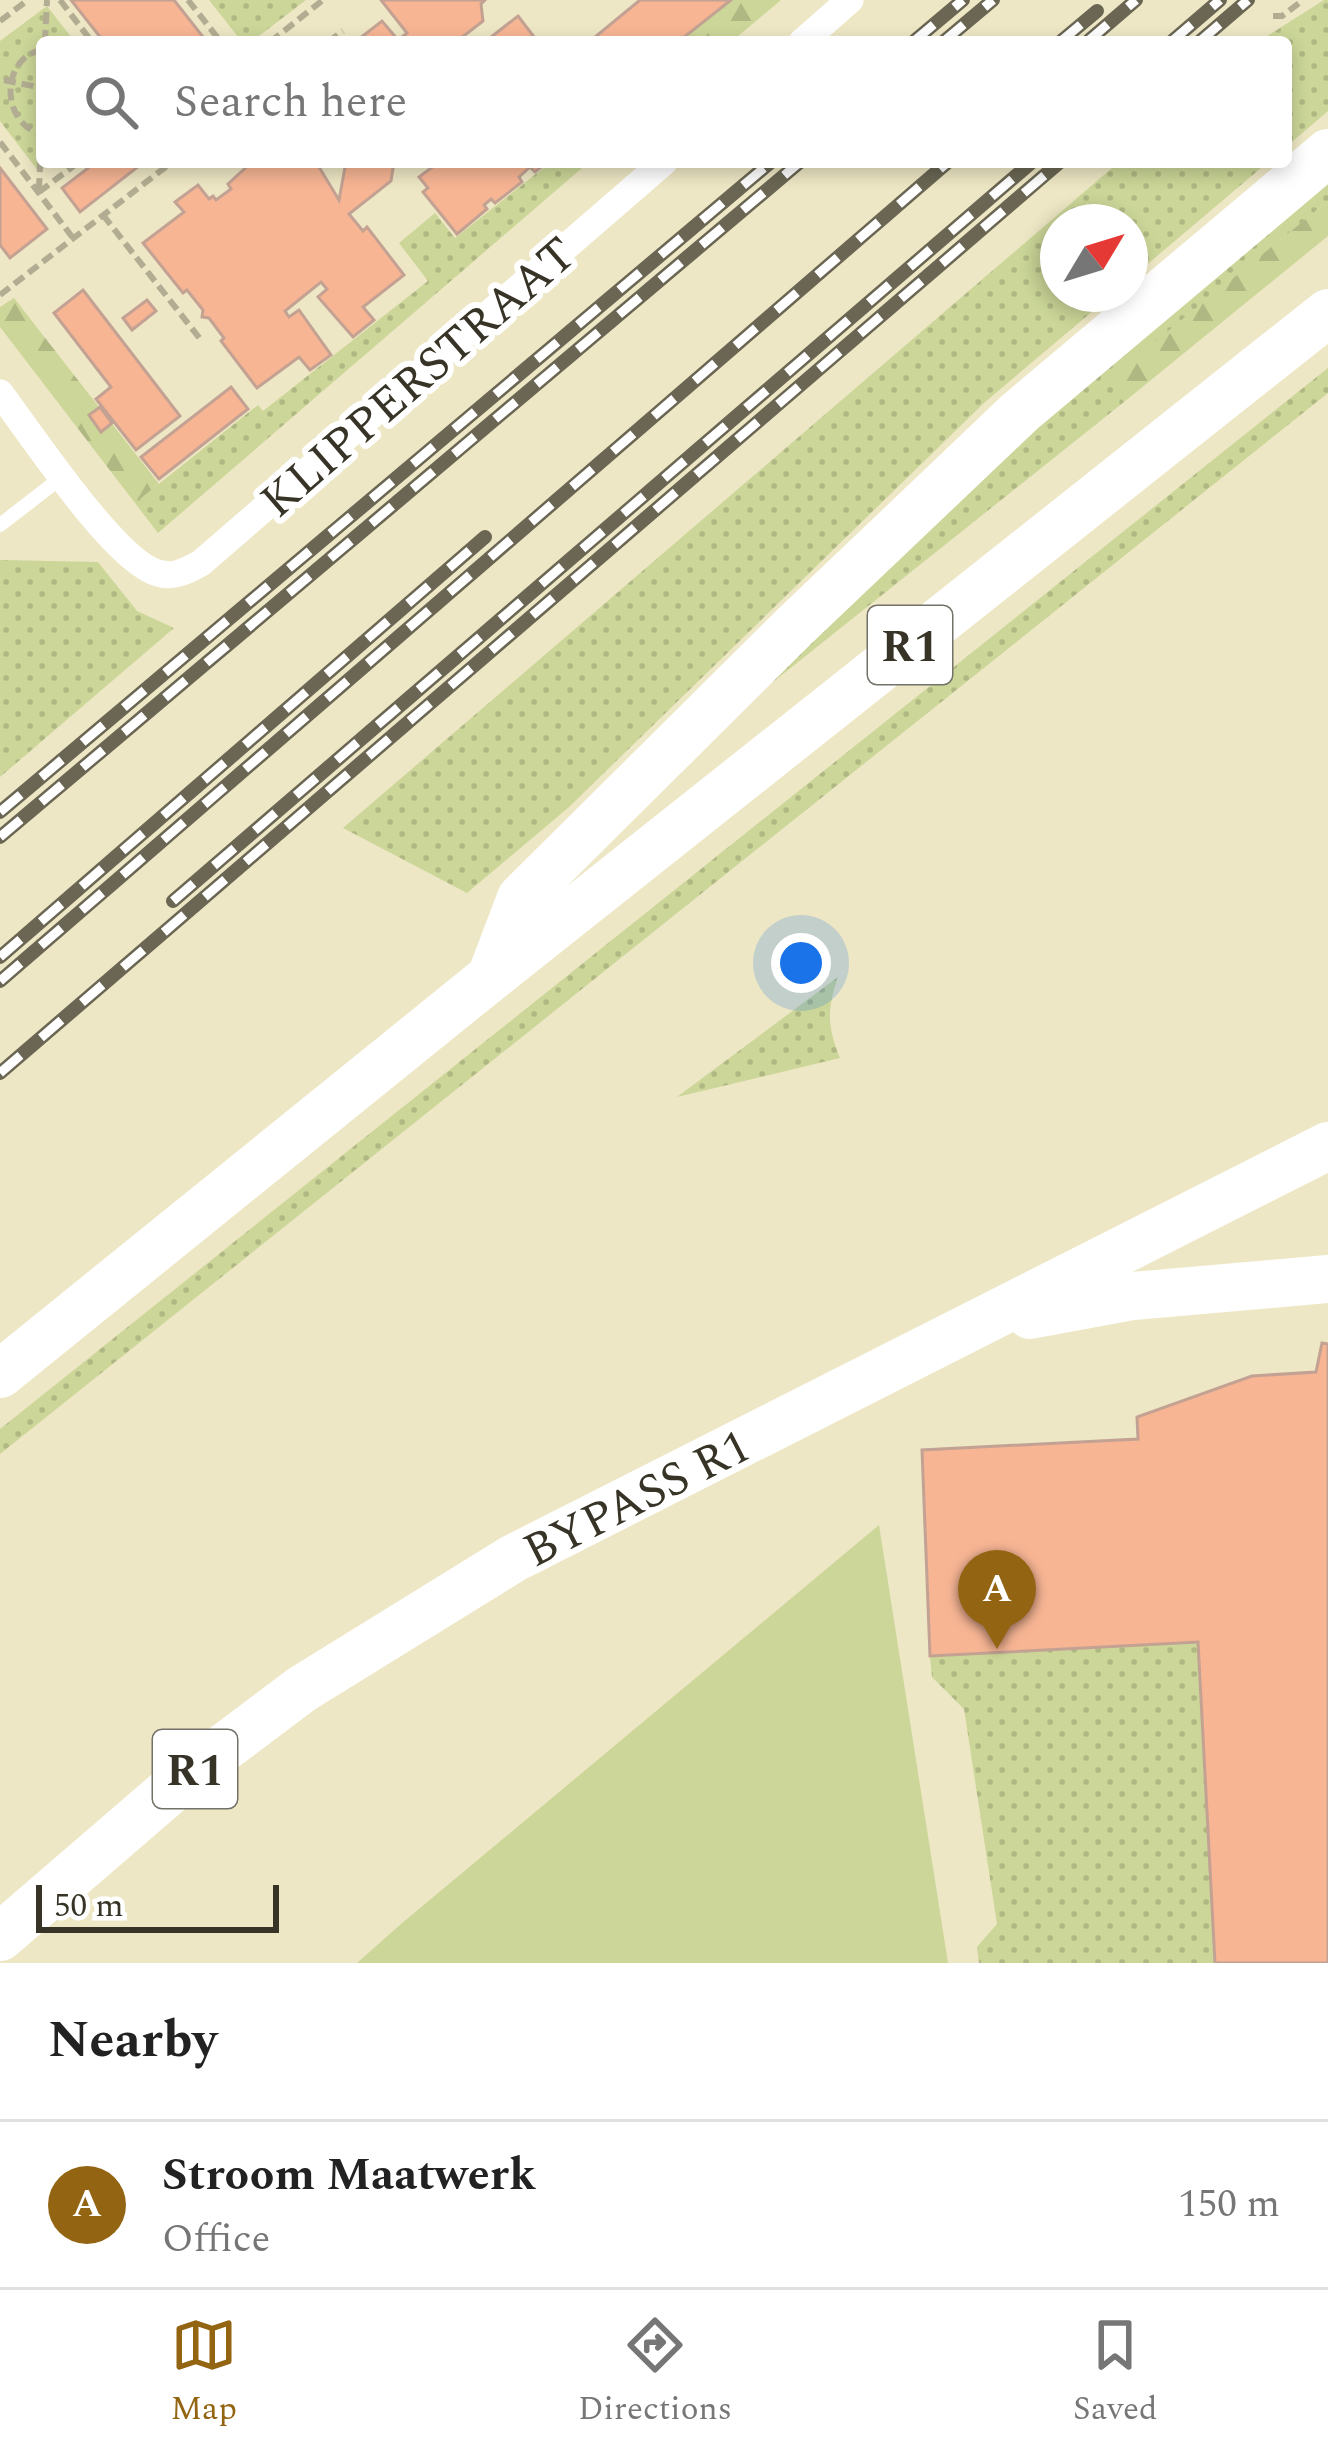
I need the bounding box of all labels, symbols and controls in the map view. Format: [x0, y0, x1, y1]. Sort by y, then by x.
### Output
search box [36, 36, 1292, 168]
text: Search here [174, 68, 407, 137]
icon: search [78, 69, 144, 135]
north arrow [1040, 204, 1148, 312]
street label: KLIPPERSTRAAT [244, 219, 593, 536]
road number: R1 [868, 606, 952, 684]
your location [771, 933, 831, 993]
street label: BYPASS R1 [511, 1411, 763, 1588]
pin: A [958, 1550, 1036, 1649]
road number: R1 [153, 1730, 237, 1808]
scale bar [36, 1879, 279, 1932]
text: 50 m [54, 1881, 124, 1931]
text: Nearby [48, 2002, 217, 2080]
text: Stroom Maatwerk [162, 2141, 536, 2210]
text: A [72, 2175, 102, 2234]
text: 150 m [1178, 2175, 1280, 2234]
text: Office [162, 2210, 270, 2269]
tab: Map [170, 2312, 237, 2434]
tab: Directions [578, 2312, 732, 2434]
tab: Saved [1073, 2312, 1158, 2434]

